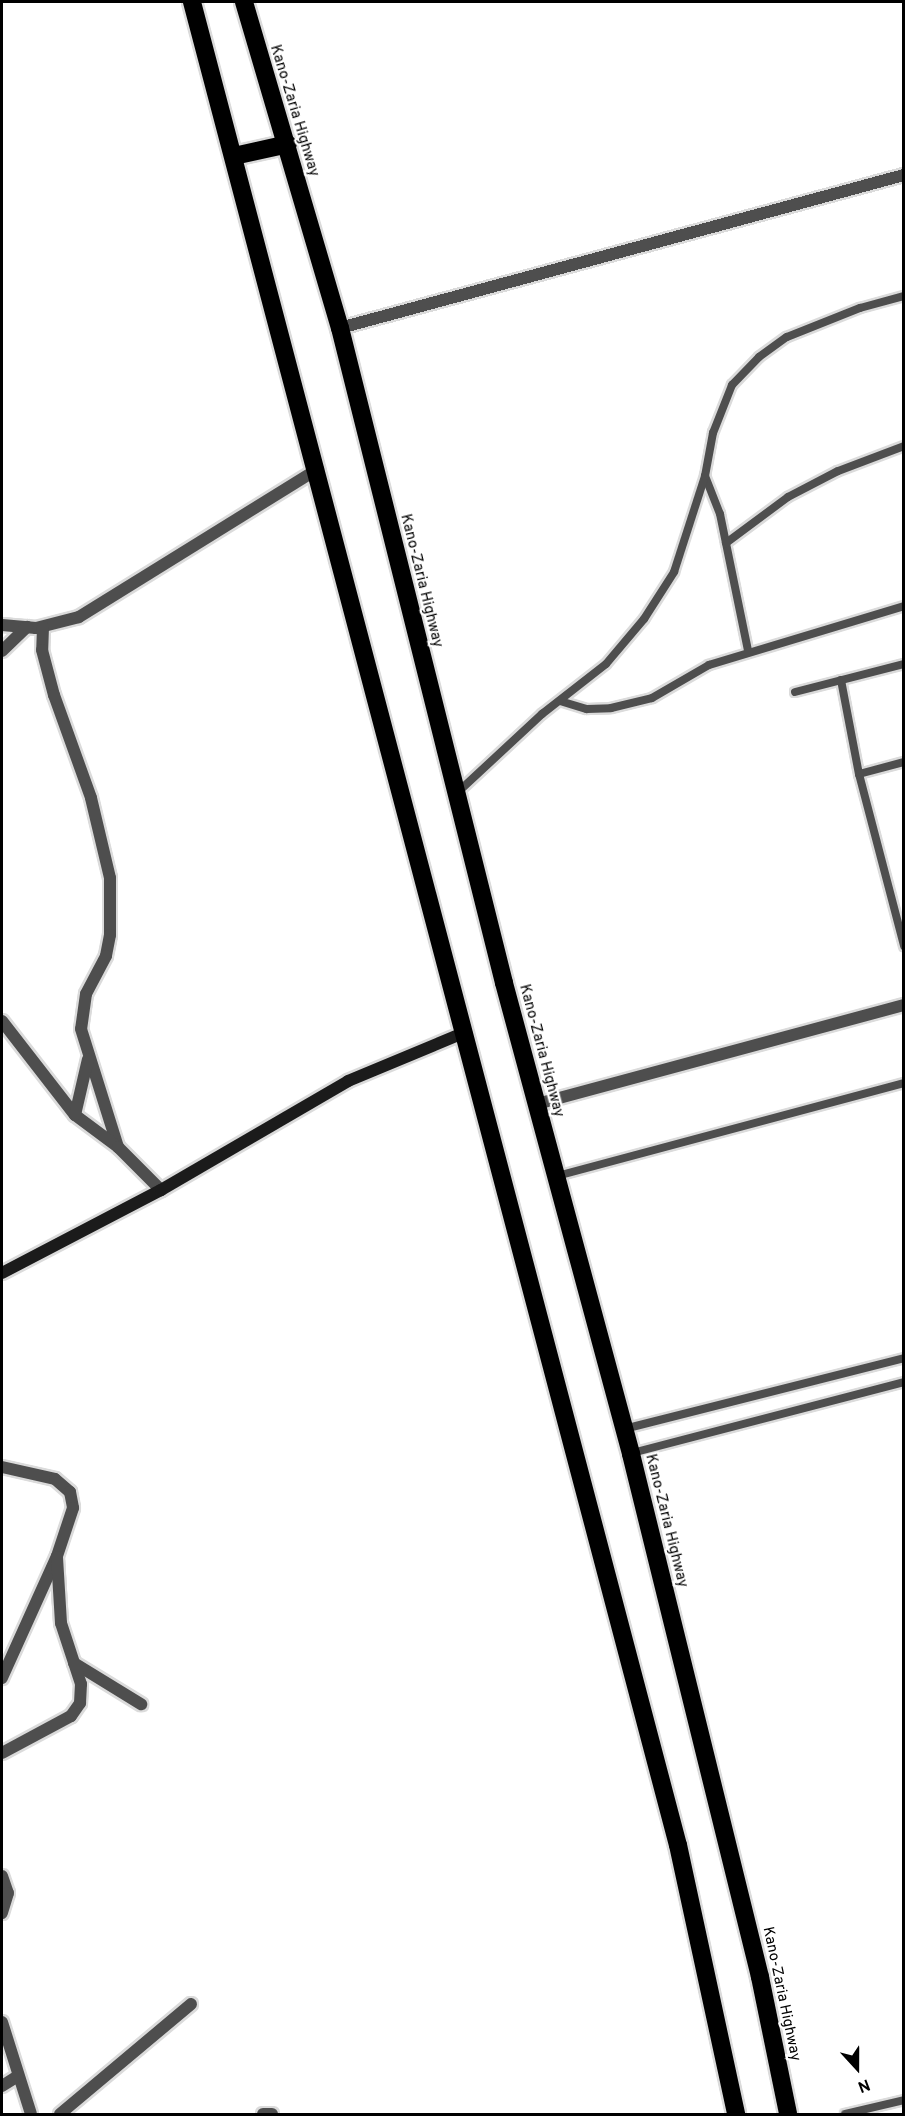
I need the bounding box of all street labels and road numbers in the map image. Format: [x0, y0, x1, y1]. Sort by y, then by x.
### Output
street label: Kano-Zaria Highway [265, 43, 323, 179]
street label: Kano-Zaria Highway [396, 512, 446, 650]
street label: Kano-Zaria Highway [515, 982, 567, 1120]
street label: Kano-Zaria Highway [641, 1452, 691, 1590]
street label: Kano-Zaria Highway [758, 1925, 804, 2063]

